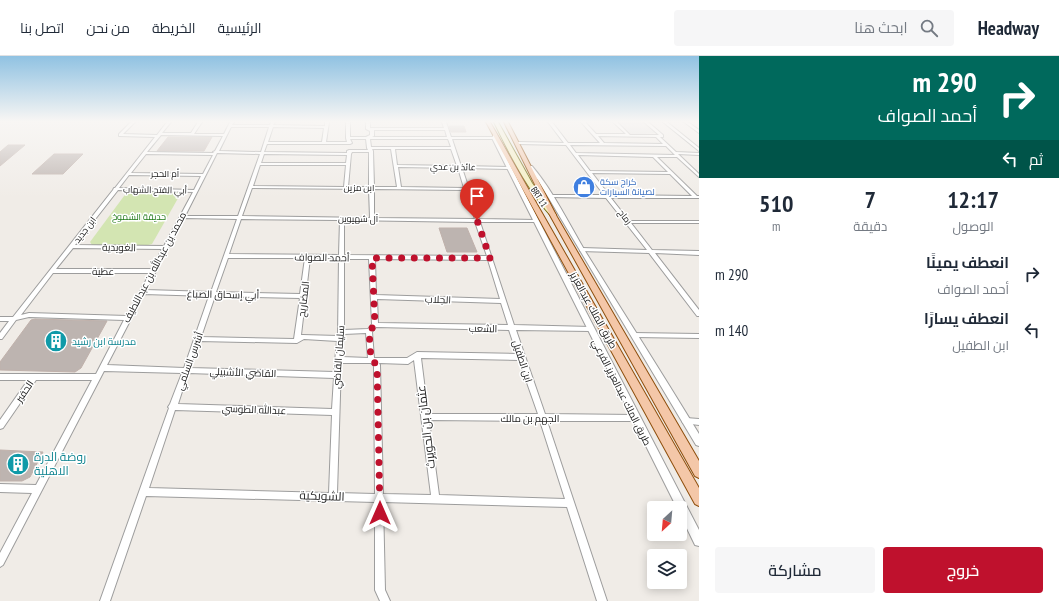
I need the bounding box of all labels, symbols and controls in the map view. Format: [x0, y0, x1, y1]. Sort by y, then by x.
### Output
search box [674, 10, 954, 46]
text: Headway [978, 16, 1039, 40]
icon: search [918, 17, 940, 39]
text: ابحث هنا [854, 18, 908, 37]
text: اتصل بنا [20, 19, 64, 37]
text: من نحن [86, 19, 130, 37]
text: الخريطة [152, 19, 196, 37]
text: الرئيسية [218, 19, 262, 37]
text: 290 m [913, 63, 977, 100]
icon: right [991, 72, 1043, 124]
text: أحمد الصواف [878, 104, 977, 127]
icon: left [999, 148, 1021, 170]
text: ثم [1029, 150, 1043, 169]
street label: عائذ بن عدي [430, 161, 476, 174]
street label: أم الحجر [150, 168, 180, 180]
shop icon: كراج سكة لصيانة السيارات [571, 174, 597, 200]
place label: كراج سكة لصيانة السيارات [600, 176, 655, 197]
pin [460, 179, 494, 220]
street label: ابن مزين [344, 182, 374, 193]
street label: أبي الفتح الشهاب [123, 183, 188, 198]
text: 7 [865, 184, 876, 215]
text: 12:17 [947, 184, 999, 215]
icon: arrive [466, 185, 488, 207]
street label: BRT 11 [529, 185, 550, 209]
text: 510 [759, 188, 793, 219]
street label: رماح [615, 207, 635, 227]
street label: محمد بن عبدالله بن عبداللطيف [119, 209, 189, 325]
park label: حديقة الشموخ [112, 211, 166, 223]
street label: آل شهيوين [338, 213, 379, 225]
street label: ابن جديد [71, 214, 98, 245]
text: m [772, 218, 780, 235]
text: دقيقة [853, 218, 887, 235]
text: الوصول [952, 218, 994, 235]
street label: الغويدية [102, 241, 136, 254]
street label: أحمد الصواف [294, 251, 350, 264]
text: انعطف يمينًا [926, 253, 1009, 272]
icon: right [1021, 263, 1043, 285]
street label: عطية [92, 265, 114, 278]
text: 290 m [715, 265, 748, 284]
street label: طريق الملك عبدالعزيز [567, 269, 620, 351]
street label: المضاريح [295, 280, 312, 318]
text: أحمد الصواف [937, 281, 1009, 298]
street label: أبي إسحاق الصباغ [187, 287, 260, 303]
street label: الجلاب [425, 293, 451, 306]
text: انعطف يسارًا [924, 309, 1009, 328]
icon: left [1021, 319, 1043, 341]
text: 140 m [715, 321, 748, 340]
street label: الشعب [469, 322, 497, 335]
street label: سليمان القاضي [330, 325, 348, 389]
building icon: مدرسة ابن رشيد [43, 328, 69, 354]
street label: أشرس السلمي [173, 330, 207, 392]
place label: مدرسة ابن رشيد [72, 335, 136, 348]
street label: طريق الملك عبدالعزيز الفرعي [588, 337, 654, 448]
text: ابن الطفيل [952, 337, 1009, 354]
street label: ابن الطفيل [510, 338, 535, 384]
street label: القاضي الأشبيلي [209, 365, 276, 381]
street label: الحفير [12, 378, 36, 406]
street label: عثمان بن الحويرث [413, 384, 438, 470]
street label: عبدالله الطوسي [222, 401, 287, 418]
street label: الجهم بن مالك [501, 412, 559, 426]
place label: روضة الدرة الاهلية [34, 449, 86, 478]
building icon: روضة الدرة الاهلية [5, 451, 31, 477]
street label: الشويكية [299, 487, 345, 504]
position arrow [359, 492, 401, 534]
north arrow [647, 501, 687, 541]
map controls [647, 501, 687, 589]
button: مشاركة [715, 547, 875, 593]
button: خروج [883, 547, 1043, 593]
button: layers [647, 549, 687, 589]

